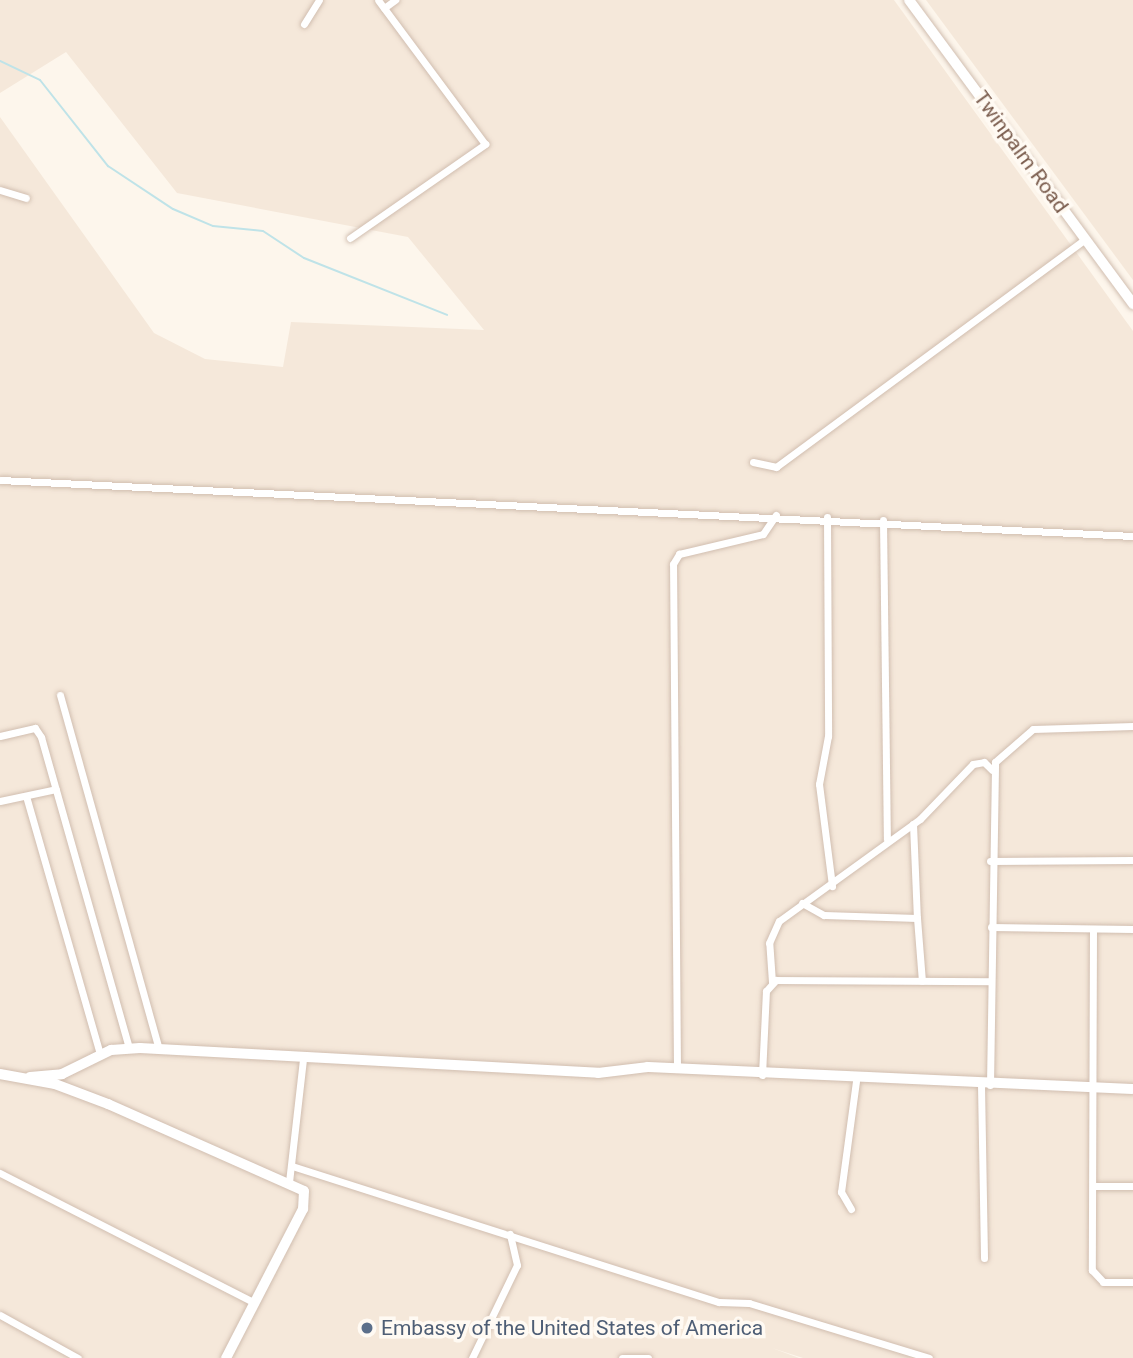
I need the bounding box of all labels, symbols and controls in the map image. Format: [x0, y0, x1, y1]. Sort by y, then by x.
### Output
street label: Twinpalm Road [968, 86, 1074, 218]
place label: Embassy of the United States of America [381, 1315, 763, 1341]
marker: Embassy of the United States of America [359, 1320, 375, 1336]

